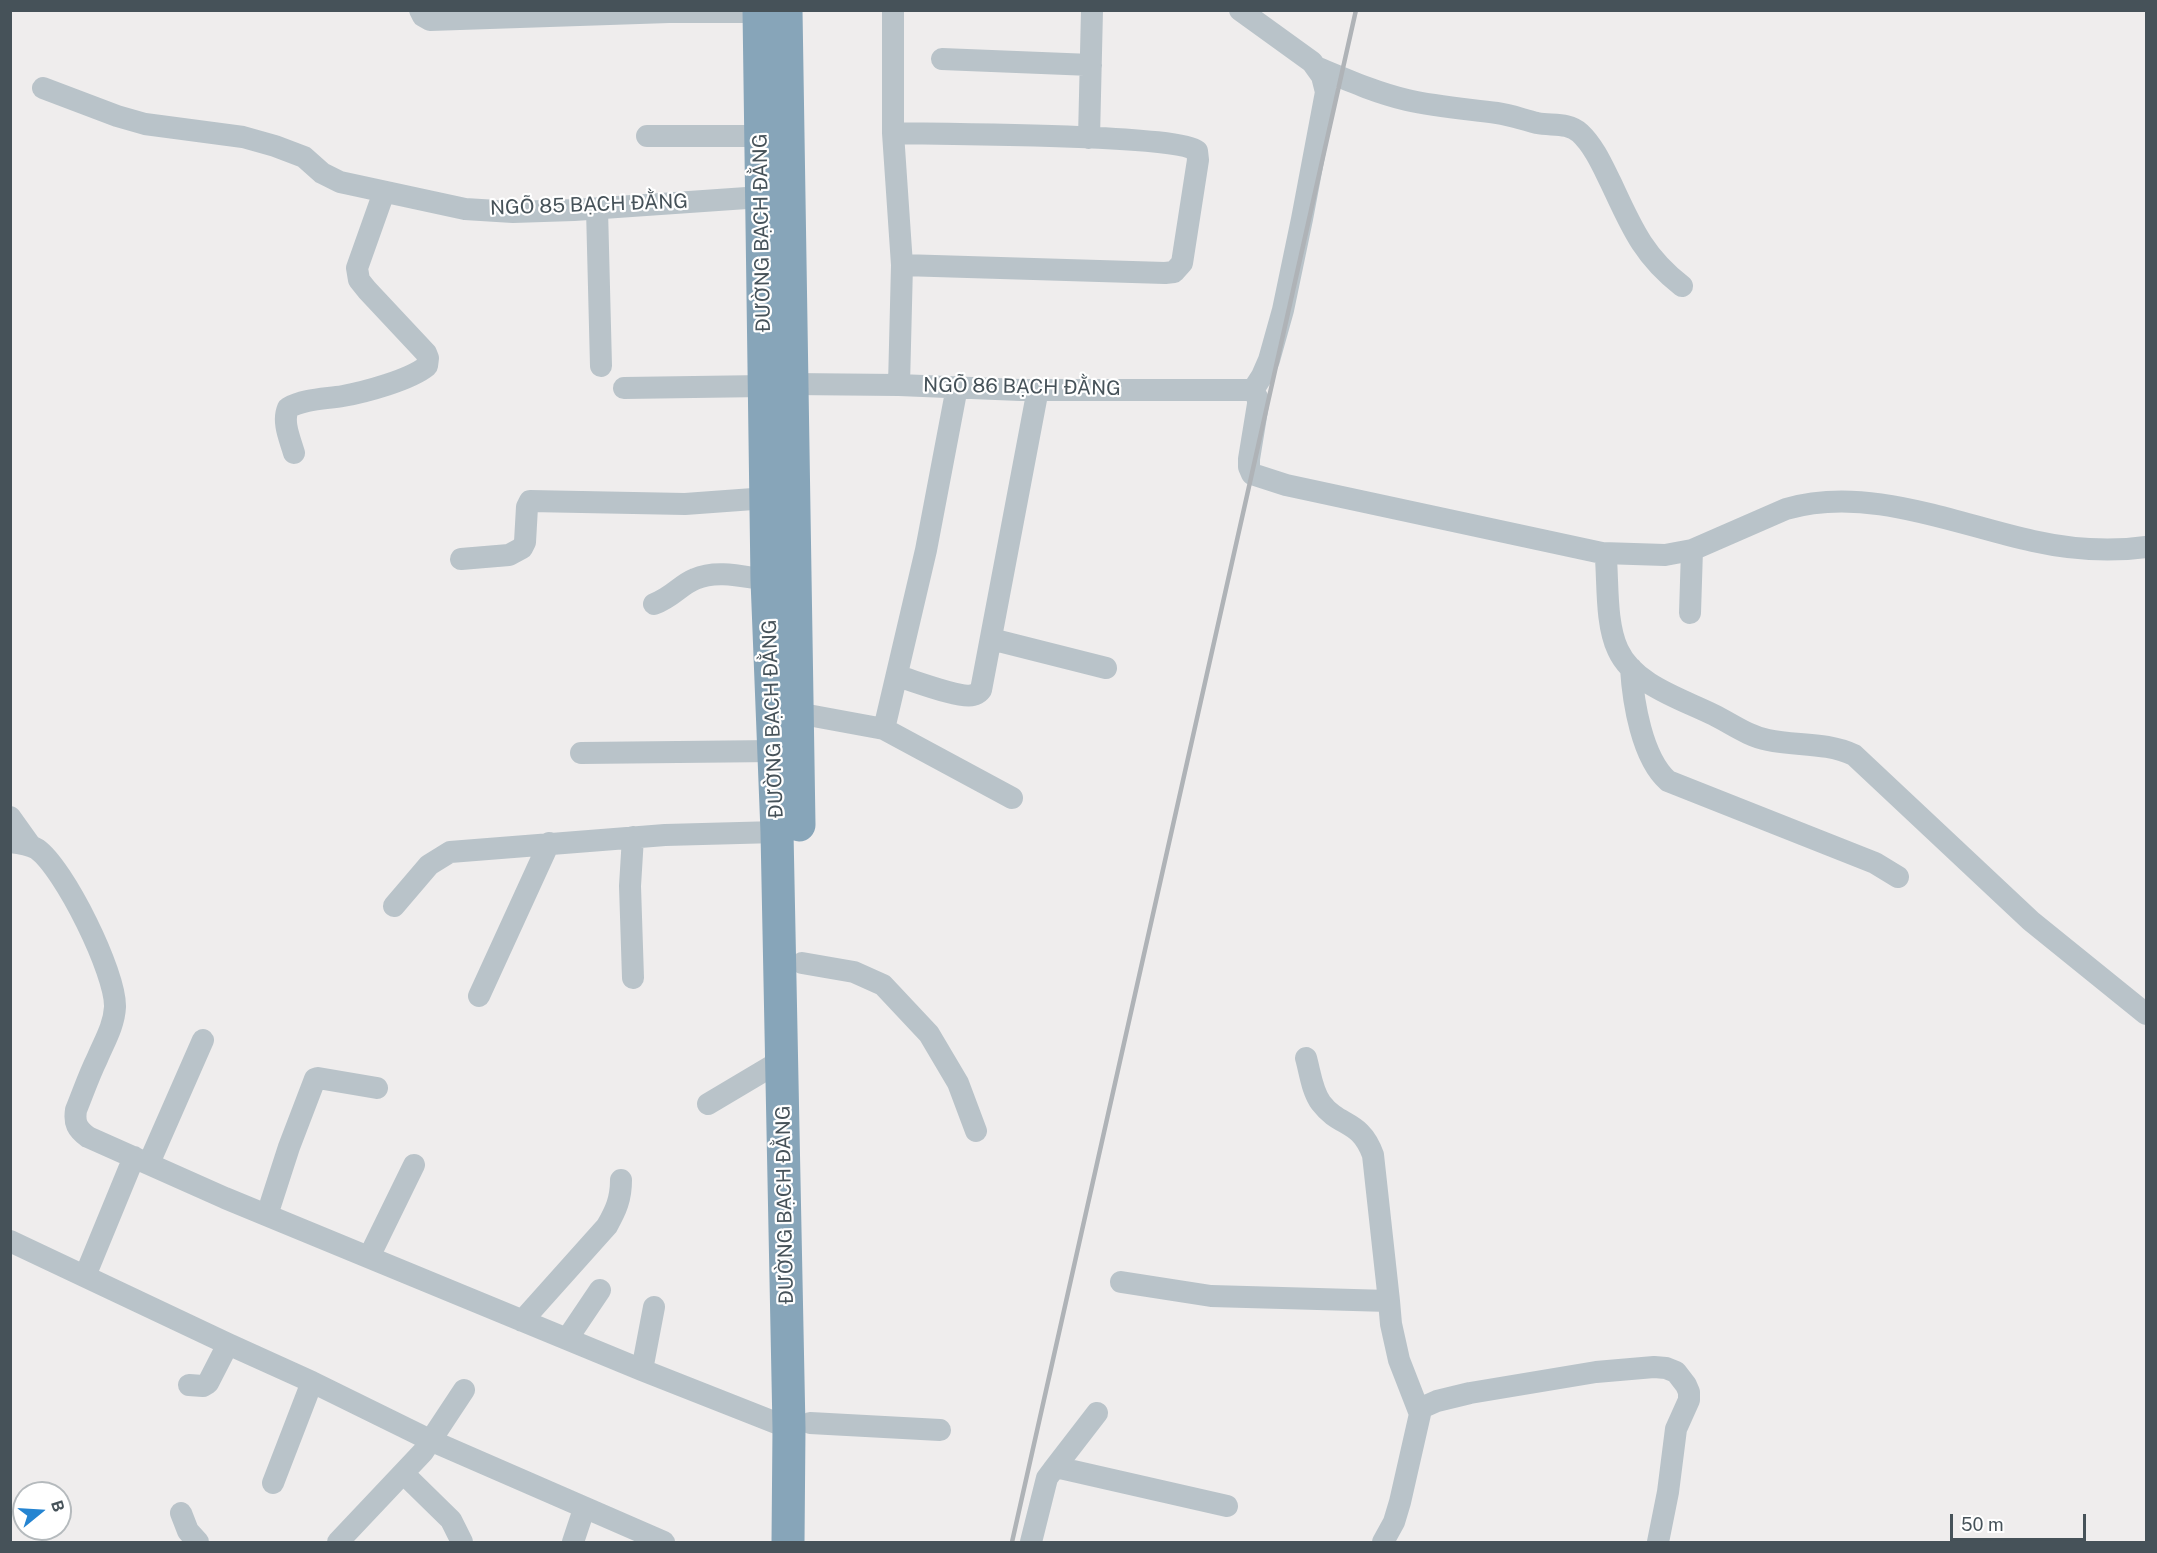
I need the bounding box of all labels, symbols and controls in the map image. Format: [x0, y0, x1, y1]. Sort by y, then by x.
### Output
street label: ĐƯỜNG BẠCH ĐẰNG [748, 133, 776, 333]
street label: NGÕ 85 BẠCH ĐẰNG [490, 190, 688, 220]
street label: NGÕ 86 BẠCH ĐẰNG [923, 373, 1121, 401]
street label: ĐƯỜNG BẠCH ĐẰNG [758, 619, 788, 819]
street label: ĐƯỜNG BẠCH ĐẰNG [771, 1105, 799, 1305]
north arrow [12, 1481, 72, 1541]
text: B [47, 1498, 68, 1514]
scale bar [1953, 1502, 2090, 1540]
text: 50 m [1961, 1514, 2004, 1535]

